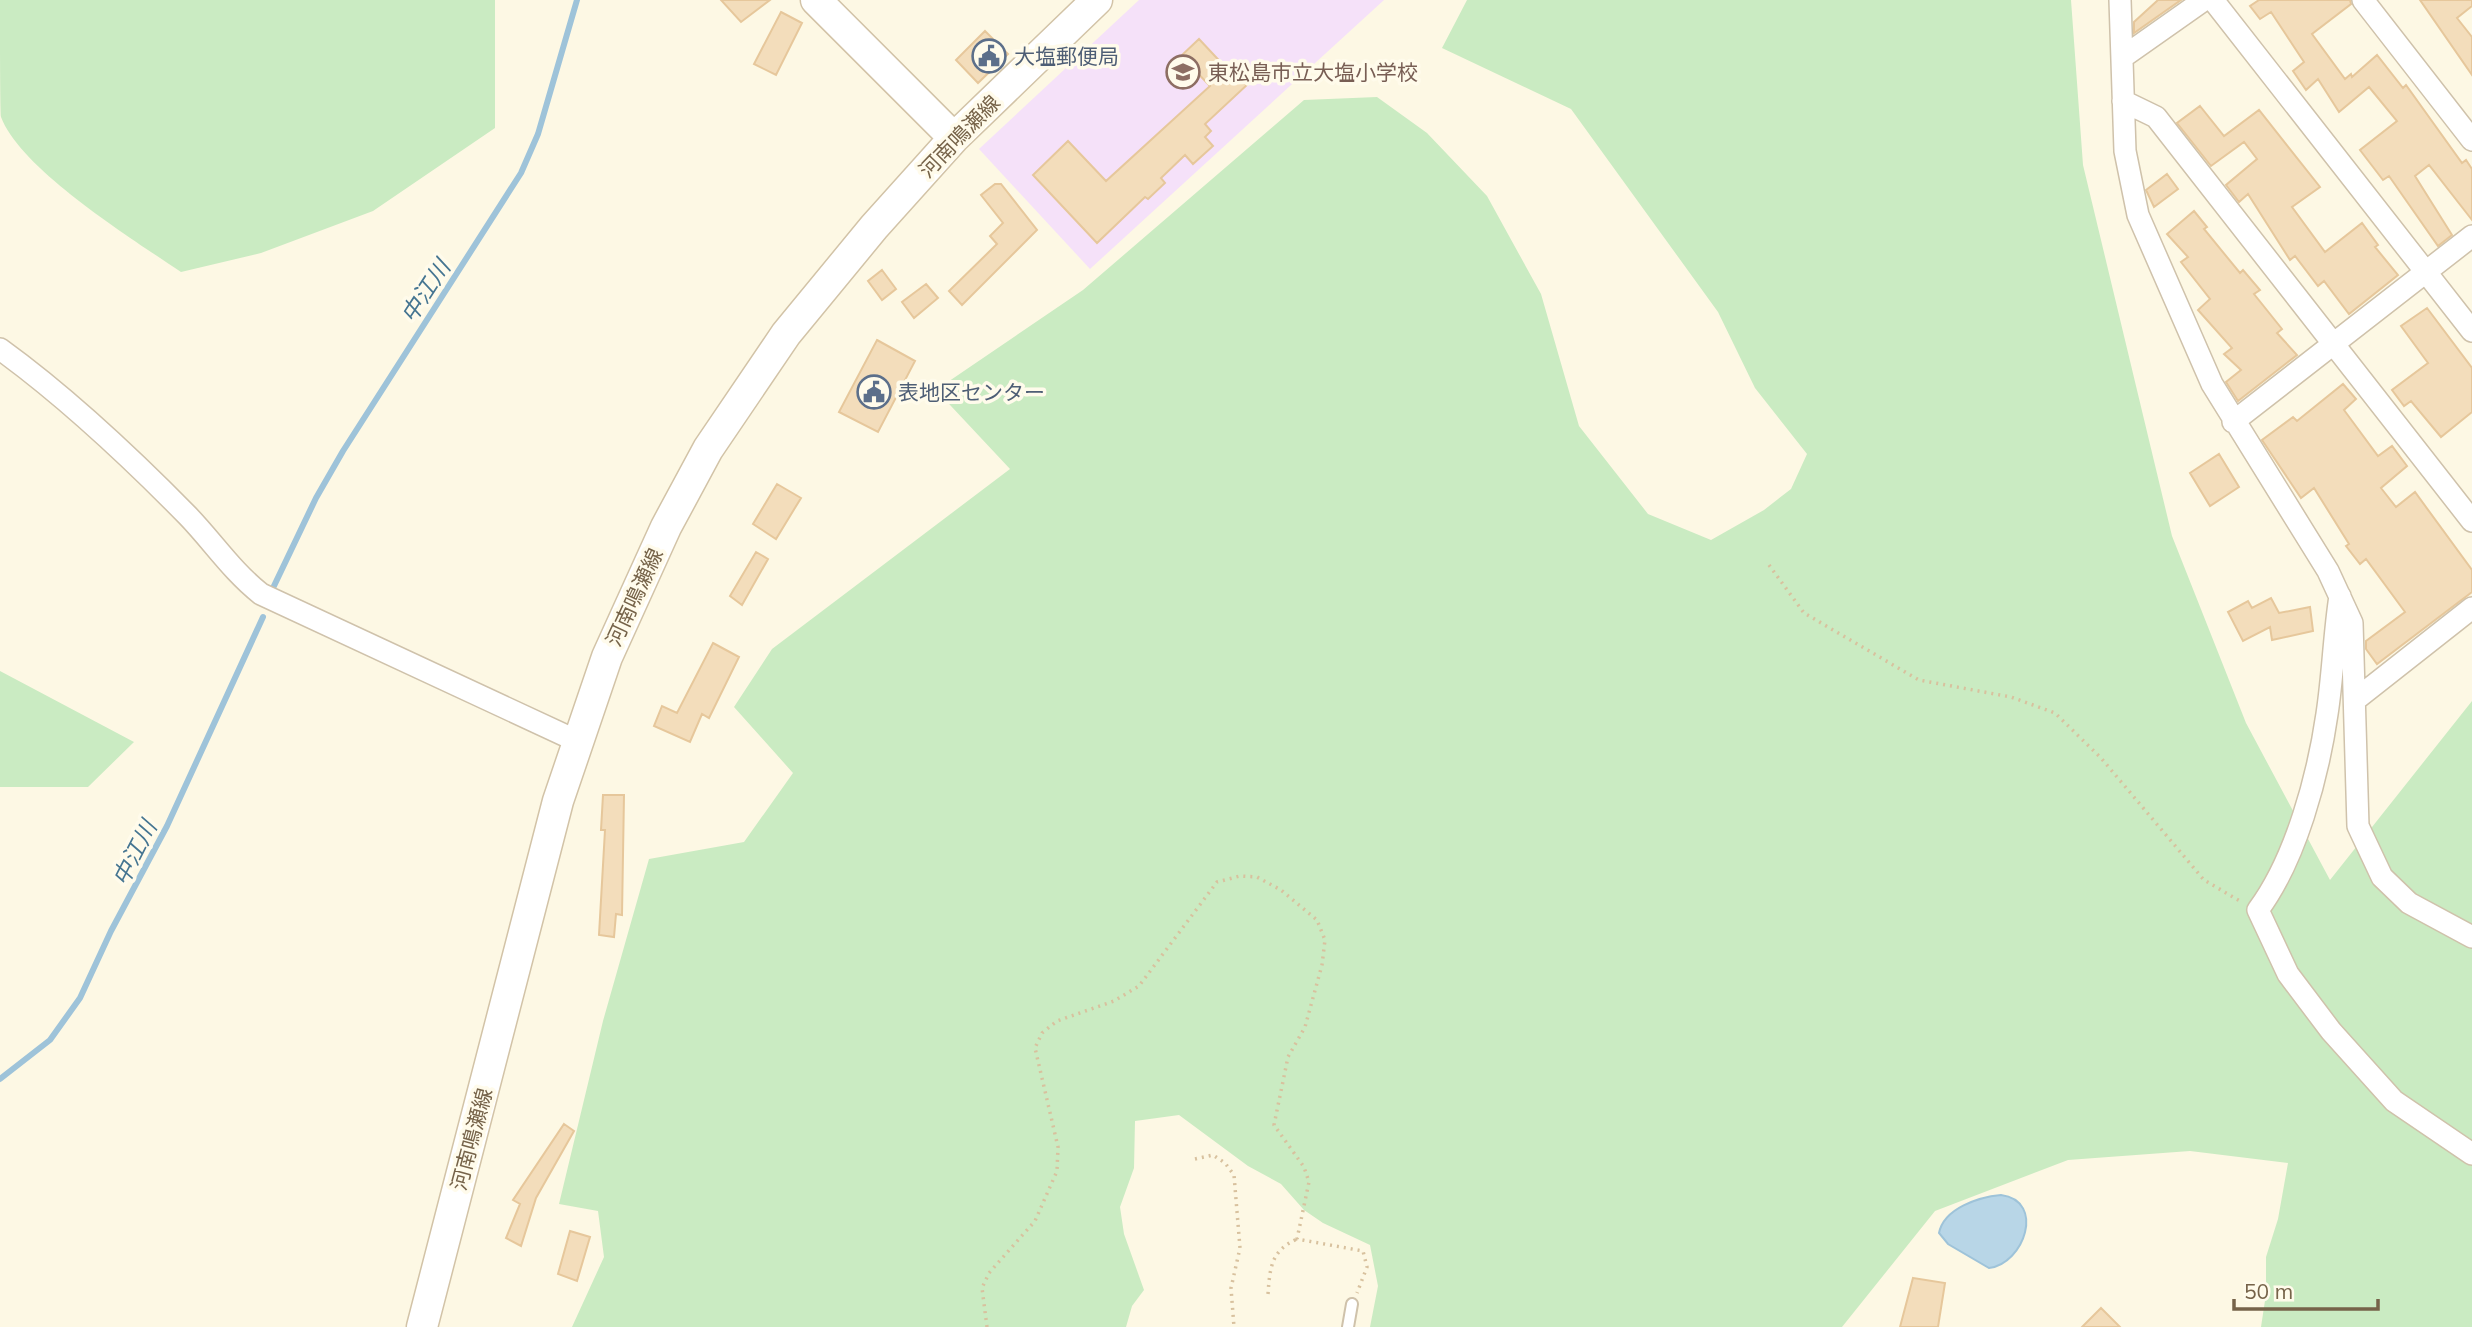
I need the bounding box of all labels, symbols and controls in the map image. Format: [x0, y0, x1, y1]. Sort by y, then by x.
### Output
public building icon: 大塩郵便局 [970, 37, 1008, 75]
place label: 大塩郵便局 [1014, 43, 1119, 69]
school or university icon: 東松島市立大塩小学校 [1164, 53, 1202, 91]
place label: 東松島市立大塩小学校 [1208, 59, 1418, 85]
street label: 河南鳴瀬線 [913, 89, 1005, 183]
water label: 中江川 [394, 252, 458, 328]
public building icon: 表地区センター [855, 373, 893, 411]
place label: 表地区センター [898, 379, 1045, 405]
street label: 河南鳴瀬線 [600, 544, 668, 650]
water label: 中江川 [105, 813, 164, 890]
street label: 河南鳴瀬線 [445, 1085, 497, 1193]
scale bar [2234, 1268, 2378, 1312]
text: 50 m [2244, 1278, 2293, 1304]

